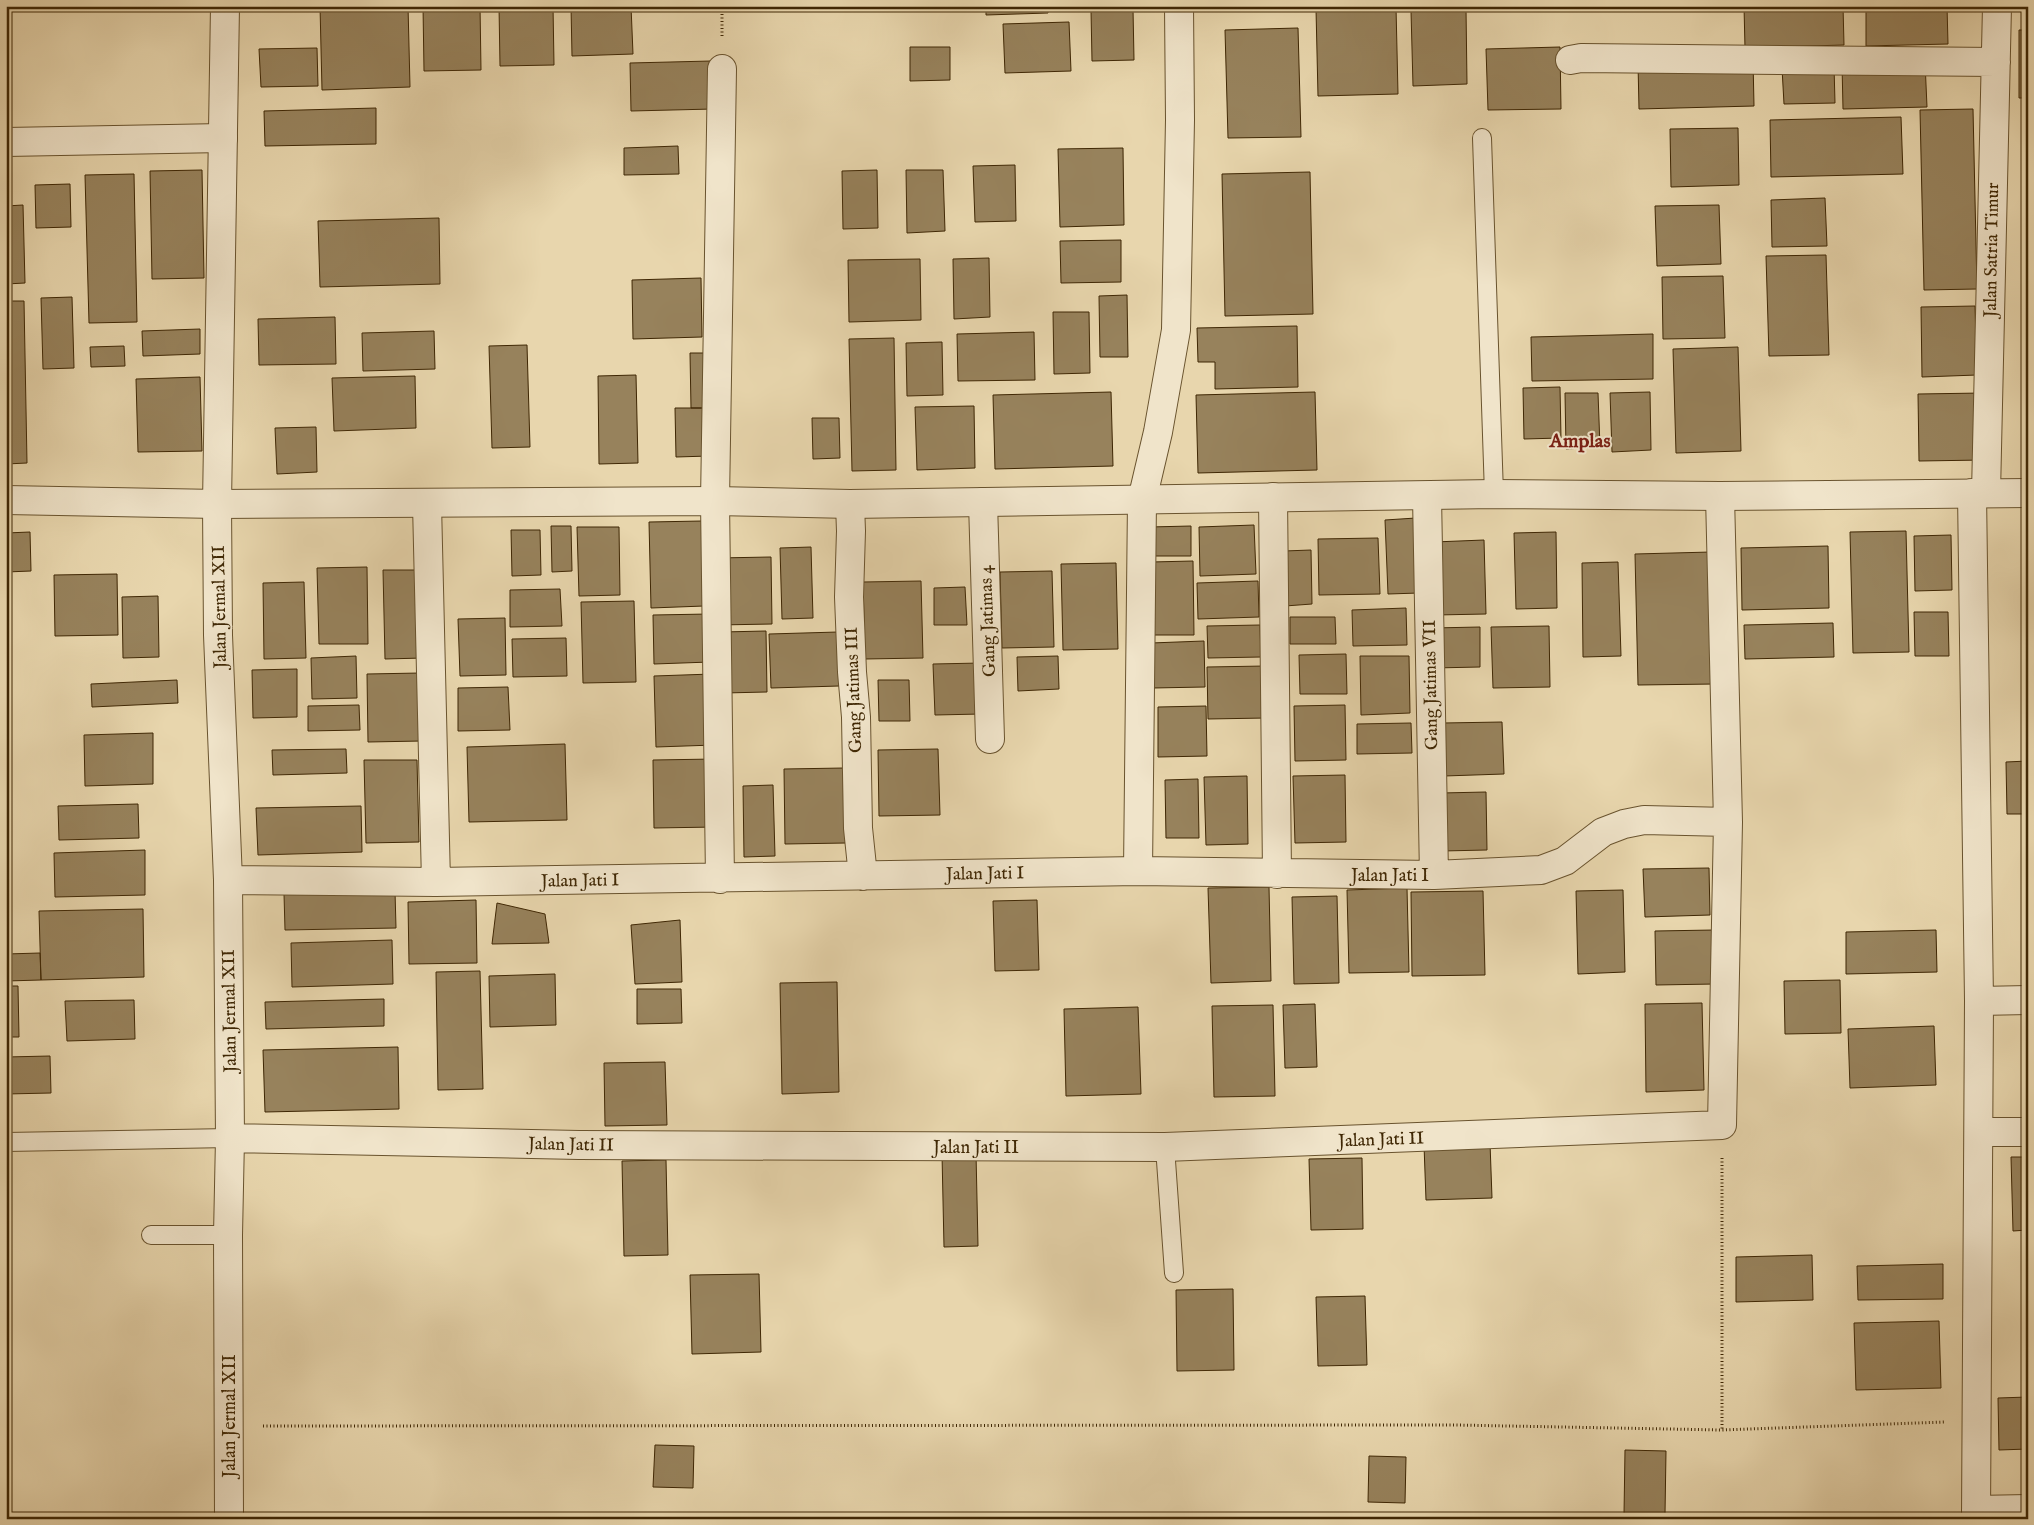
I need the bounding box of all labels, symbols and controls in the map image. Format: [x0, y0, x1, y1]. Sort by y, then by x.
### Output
street label: Jalan Satria Timur [1980, 182, 2005, 320]
district label: Amplas [1549, 429, 1610, 454]
street label: Jalan Jermal XII [208, 545, 233, 671]
street label: Gang Jatimas 4 [975, 565, 1002, 677]
street label: Gang Jatimas VII [1419, 619, 1444, 750]
street label: Gang Jatimas III [841, 626, 868, 753]
street label: Jalan Jati I [944, 862, 1025, 887]
street label: Jalan Jati I [1349, 865, 1429, 888]
street label: Jalan Jati I [539, 869, 620, 894]
street label: Jalan Jermal XII [218, 949, 243, 1075]
street label: Jalan Jati II [1336, 1127, 1425, 1154]
street label: Jalan Jati II [526, 1133, 614, 1158]
street label: Jalan Jati II [931, 1137, 1019, 1160]
street label: Jalan Jermal XII [219, 1354, 242, 1480]

